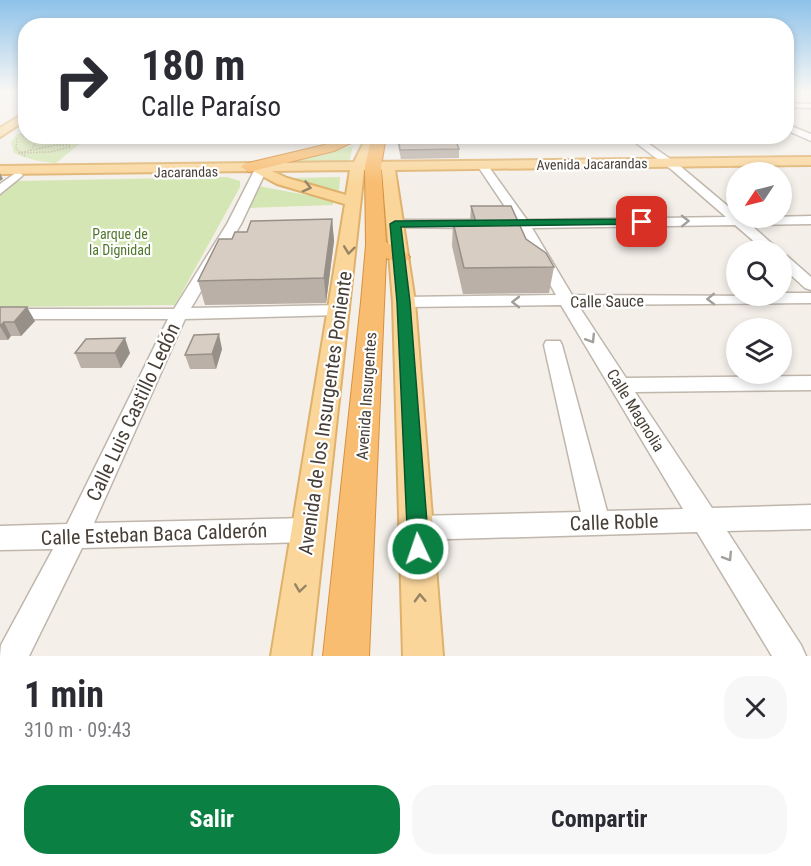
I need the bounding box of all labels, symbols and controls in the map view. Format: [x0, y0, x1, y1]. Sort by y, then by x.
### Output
text: 180 m [141, 41, 246, 90]
icon: right [42, 42, 120, 120]
text: Calle Paraíso [141, 91, 281, 123]
street label: Avenida Jacarandas [536, 155, 648, 173]
north arrow [726, 162, 792, 228]
map controls [726, 162, 792, 384]
street label: Jacarandas [154, 163, 218, 181]
one-way arrow [301, 180, 311, 193]
pin [616, 196, 667, 247]
icon: arrive [625, 205, 658, 238]
one-way arrow [680, 215, 689, 228]
park label: Parque de la Dignidad [89, 226, 151, 258]
button: search [726, 240, 792, 306]
one-way arrow [343, 245, 355, 254]
street label: Avenida de los Insurgentes Poniente [293, 270, 357, 556]
street label: Calle Sauce [570, 291, 644, 312]
one-way arrow [706, 293, 715, 305]
one-way arrow [511, 296, 520, 308]
button: layers [726, 318, 792, 384]
street label: Calle Luis Castillo Ledón [81, 319, 185, 505]
street label: Avenida Insurgentes [353, 332, 380, 461]
one-way arrow [583, 333, 595, 343]
street label: Calle Magnolia [603, 366, 668, 455]
street label: Calle Roble [569, 508, 659, 536]
position arrow [386, 517, 450, 581]
street label: Calle Esteban Baca Calderón [40, 518, 268, 550]
one-way arrow [721, 551, 733, 561]
one-way arrow [294, 584, 306, 593]
one-way arrow [414, 593, 427, 602]
text: 1 min [24, 674, 104, 716]
button: close [724, 676, 787, 739]
text: 310 m · 09:43 [24, 718, 131, 742]
button: Salir [24, 785, 400, 854]
button: Compartir [412, 785, 787, 854]

